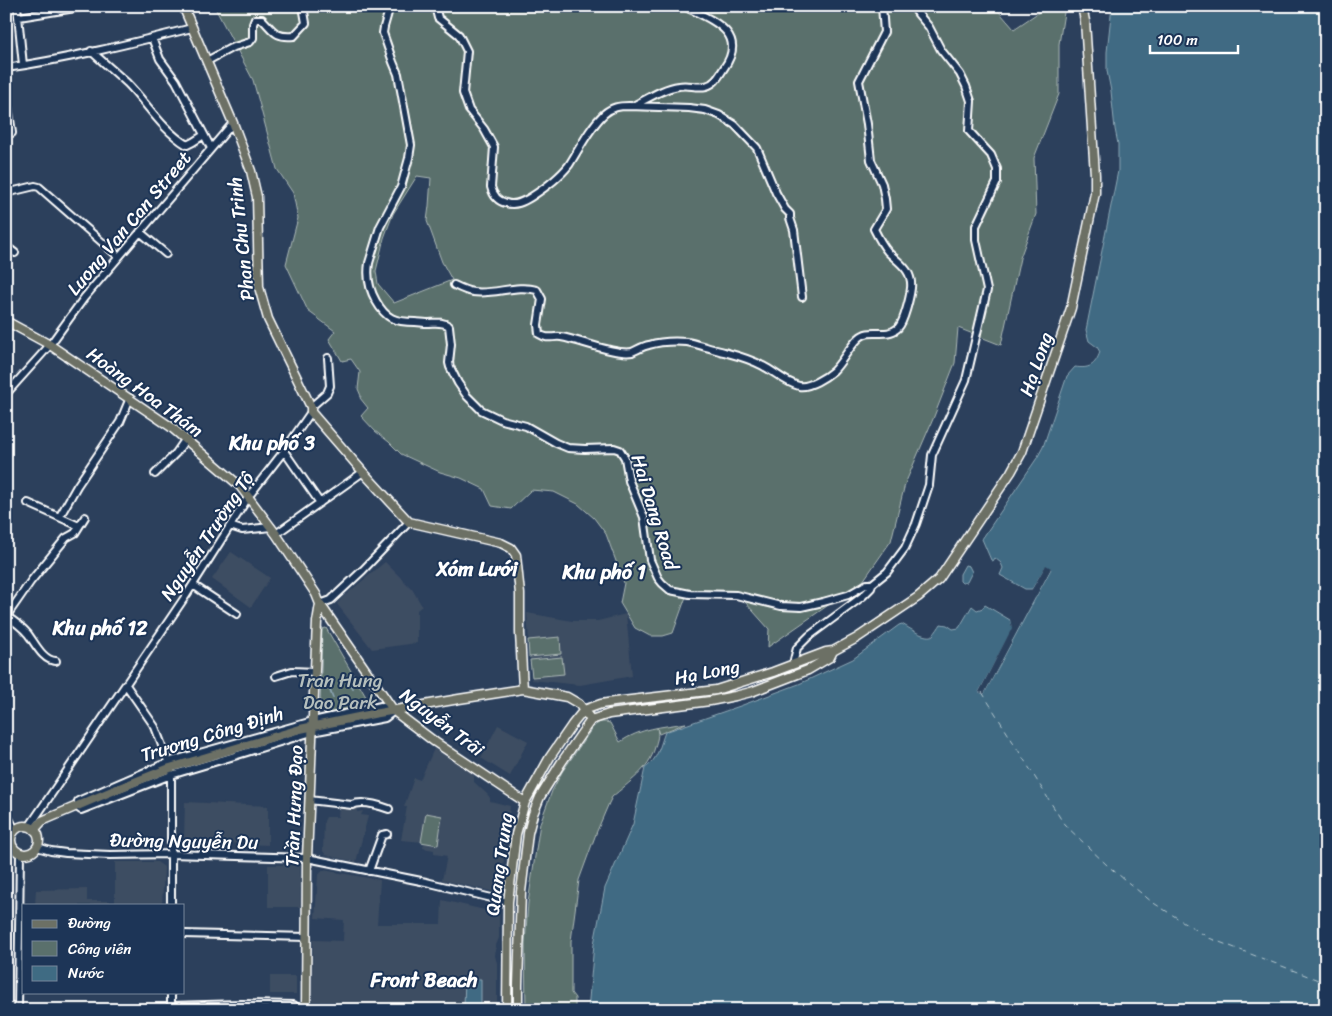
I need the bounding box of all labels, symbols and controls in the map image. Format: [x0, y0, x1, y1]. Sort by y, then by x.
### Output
scale bar [1150, 22, 1237, 54]
text: 100 m [1157, 27, 1198, 53]
street label: Luong Van Can Street [58, 143, 200, 303]
street label: Phan Chu Trinh [218, 176, 264, 302]
street label: Hạ Long [1010, 327, 1063, 401]
street label: Hoàng Hoa Thám [79, 338, 211, 446]
district label: Khu phố 3 [228, 426, 315, 461]
street label: Hai Dang Road [622, 450, 689, 576]
street label: Nguyễn Trường Tộ [151, 464, 263, 608]
district label: Xóm Lưới [435, 552, 519, 587]
district label: Khu phố 1 [561, 555, 646, 590]
district label: Khu phố 12 [51, 611, 148, 646]
street label: Hạ Long [671, 649, 743, 695]
park label: Tran Hung Dao Park [298, 664, 383, 719]
street label: Nguyễn Trãi [392, 679, 492, 765]
street label: Trương Công Định [137, 697, 287, 771]
street label: Trần Hưng Đạo [275, 744, 313, 868]
street label: Quang Trung [475, 810, 523, 918]
street label: Đường Nguyễn Du [109, 823, 259, 859]
legend [22, 904, 185, 994]
text: Đường [68, 910, 111, 936]
text: Công viên [68, 936, 131, 962]
text: Nước [68, 960, 105, 986]
district label: Front Beach [370, 963, 478, 998]

